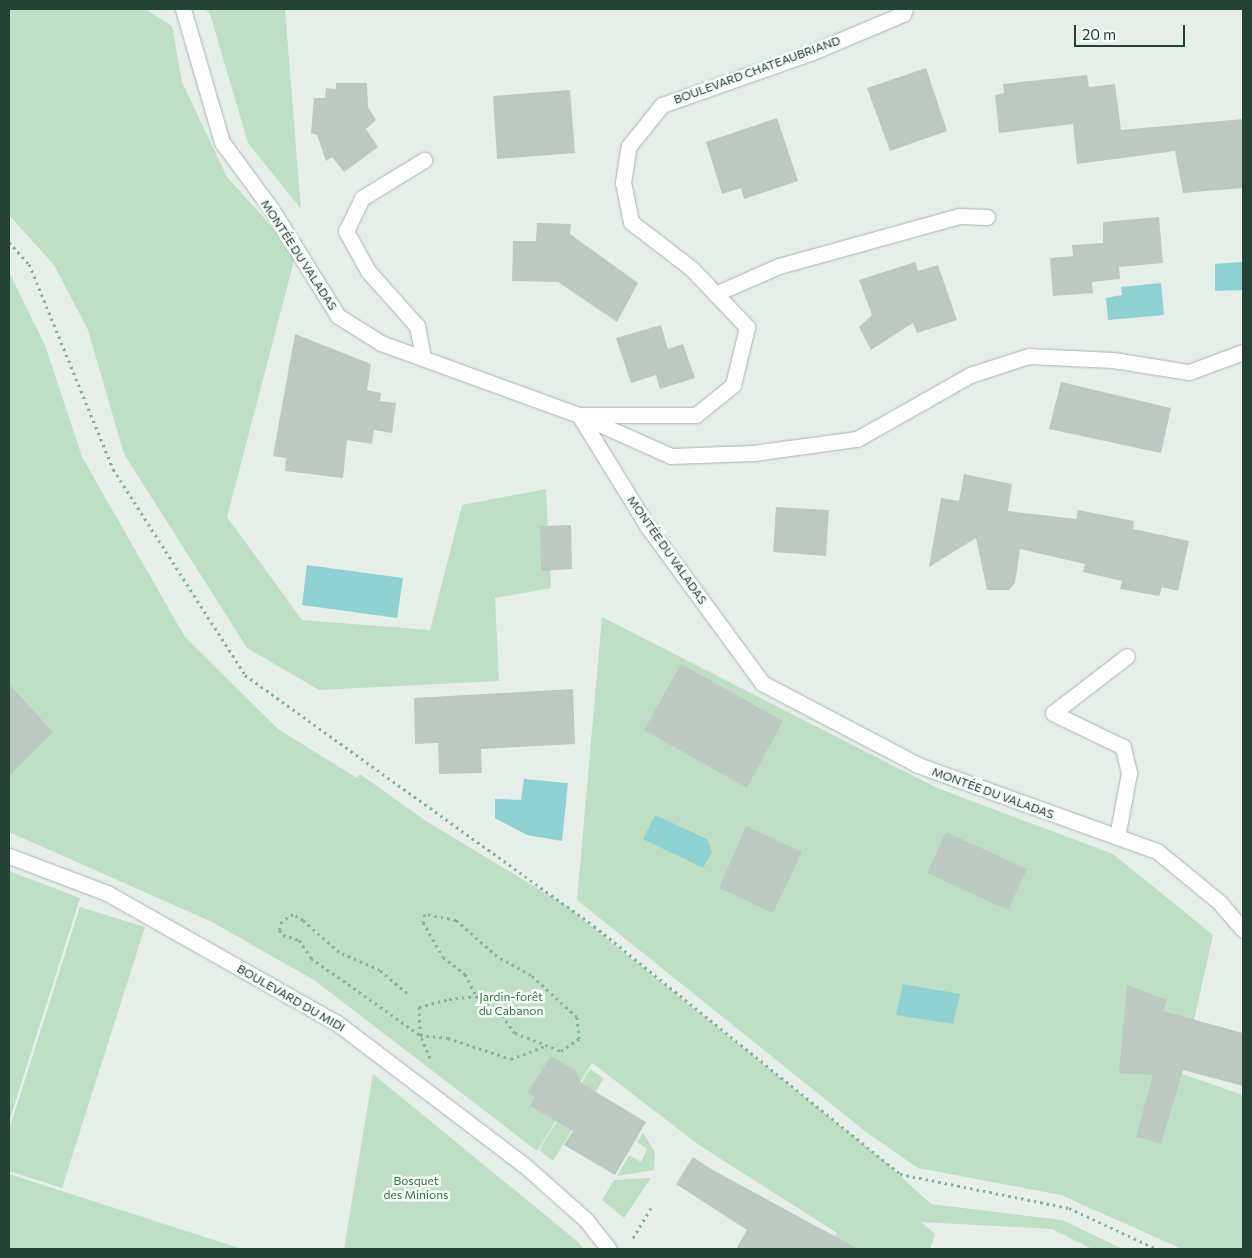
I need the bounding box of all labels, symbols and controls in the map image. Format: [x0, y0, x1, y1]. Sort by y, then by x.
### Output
scale bar [1077, 15, 1188, 47]
text: 20 m [1082, 25, 1116, 43]
street label: BOULEVARD CHATEAUBRIAND [672, 33, 842, 107]
street label: MONTÉE DU VALADAS [258, 197, 340, 313]
street label: MONTÉE DU VALADAS [624, 493, 710, 607]
street label: MONTÉE DU VALADAS [930, 764, 1056, 822]
street label: BOULEVARD DU MIDI [235, 961, 347, 1035]
park label: Jardin-forêt du Cabanon [479, 990, 543, 1018]
park label: Bosquet des Minions [383, 1174, 449, 1202]

